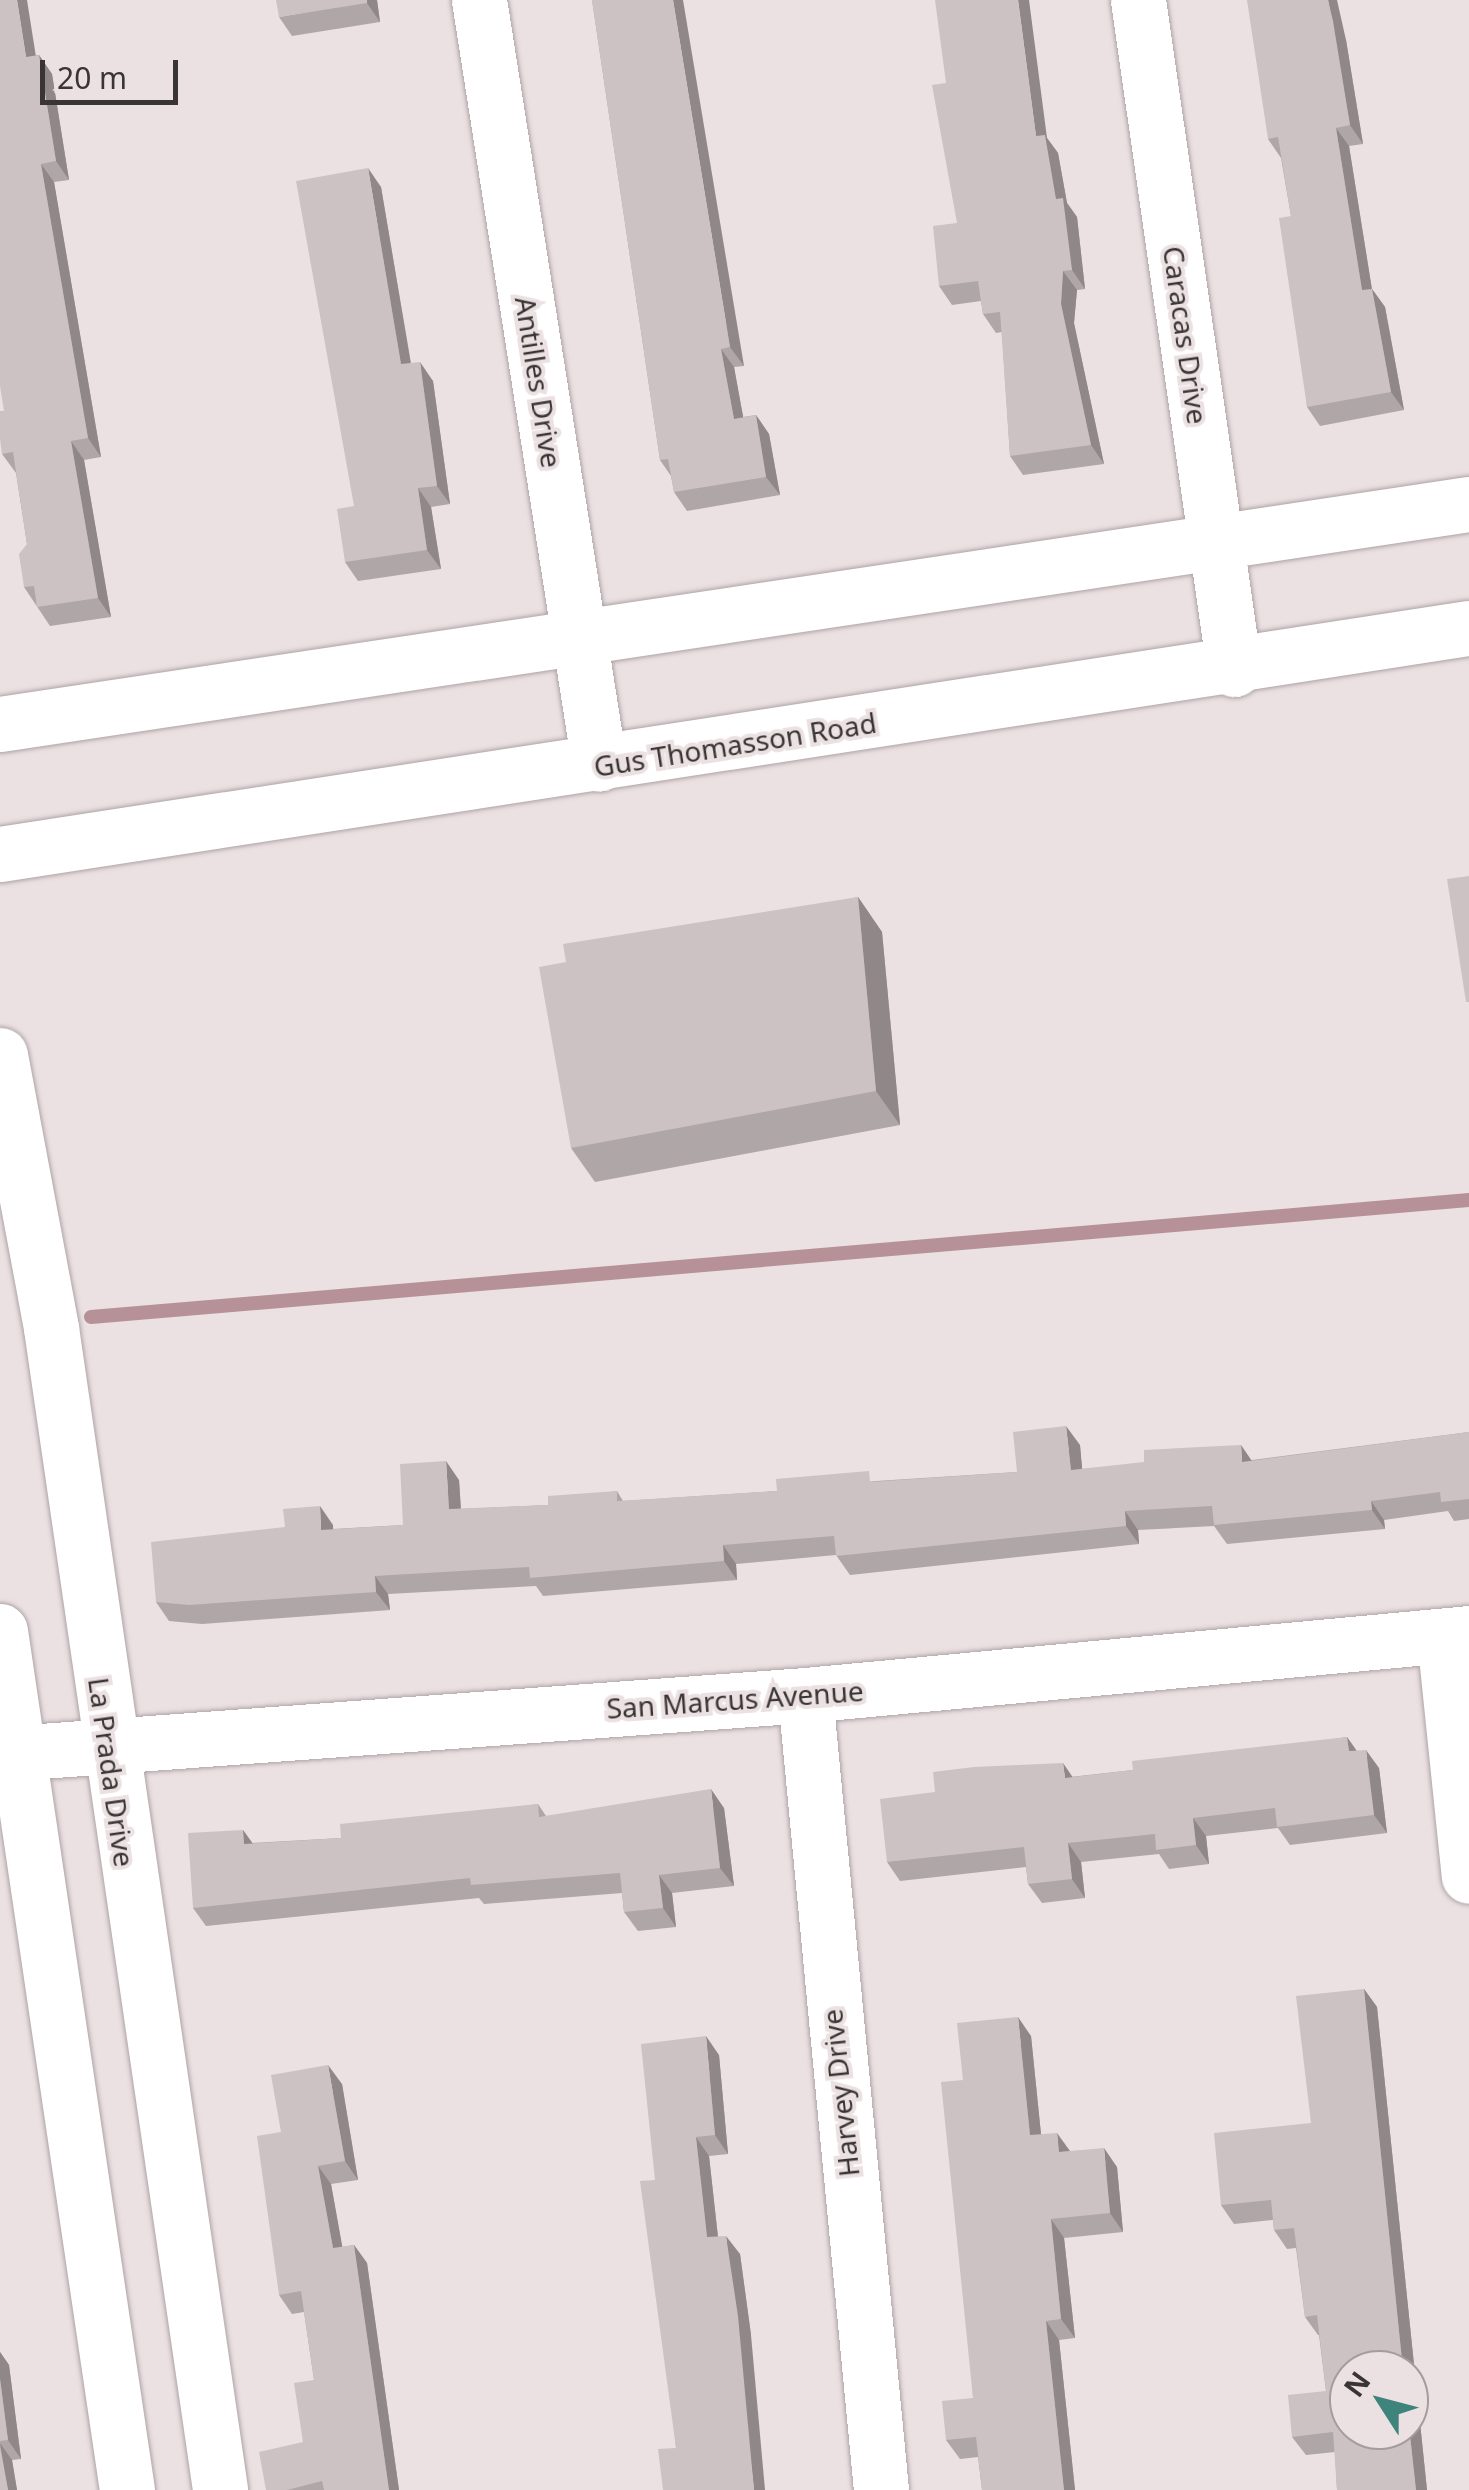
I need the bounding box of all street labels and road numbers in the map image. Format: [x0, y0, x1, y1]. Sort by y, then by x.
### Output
street label: Caracas Drive [1157, 244, 1215, 426]
street label: Antilles Drive [509, 294, 569, 470]
street label: Gus Thomasson Road [591, 705, 879, 783]
street label: San Marcus Avenue [605, 1673, 865, 1725]
street label: La Prada Drive [82, 1675, 142, 1869]
street label: Harvey Drive [814, 2008, 866, 2178]

